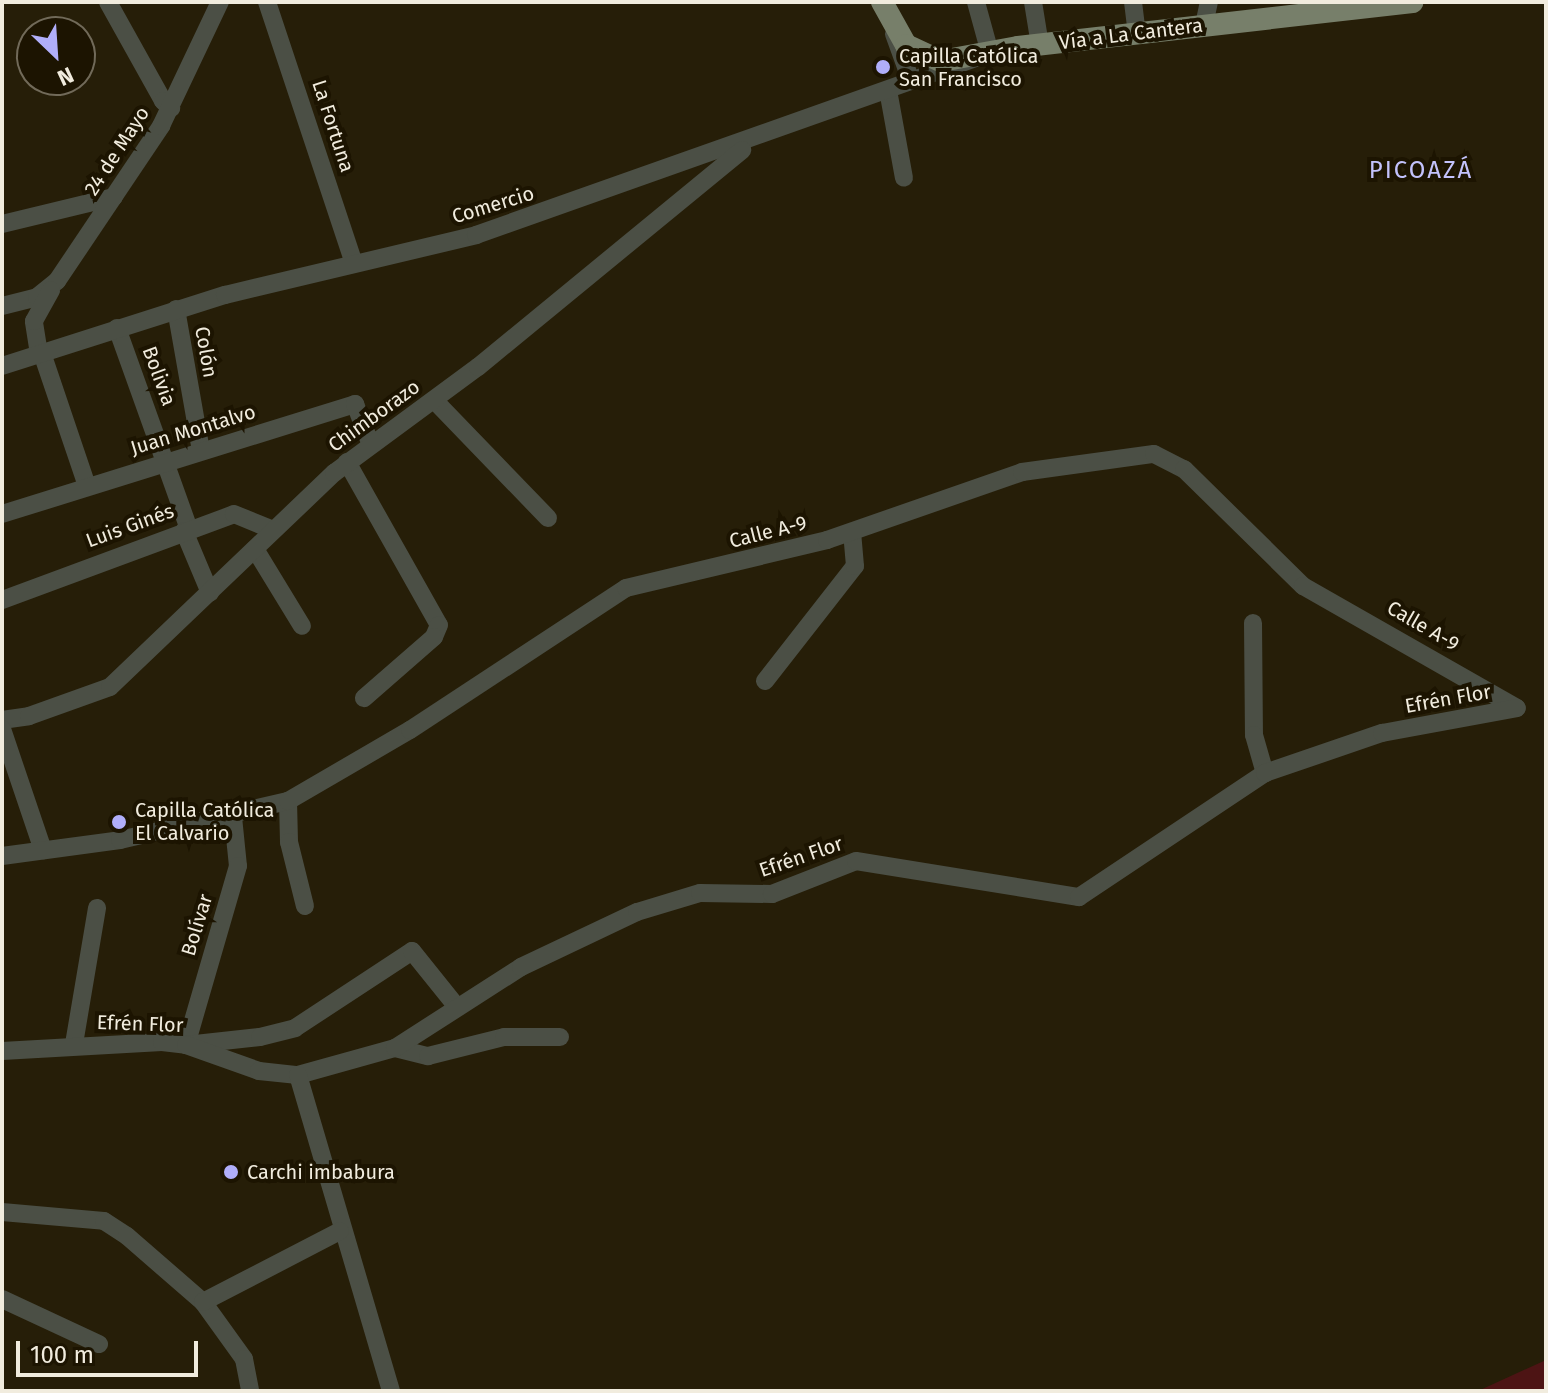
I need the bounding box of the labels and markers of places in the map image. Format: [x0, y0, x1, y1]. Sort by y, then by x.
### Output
place label: Capilla Católica San Francisco [899, 44, 1038, 91]
marker: Capilla Católica San Francisco [874, 58, 892, 76]
place label: Capilla Católica El Calvario [135, 798, 274, 845]
marker: Capilla Católica El Calvario [110, 813, 128, 831]
place label: Carchi imbabura [247, 1160, 395, 1184]
marker: Carchi imbabura [222, 1163, 240, 1181]

